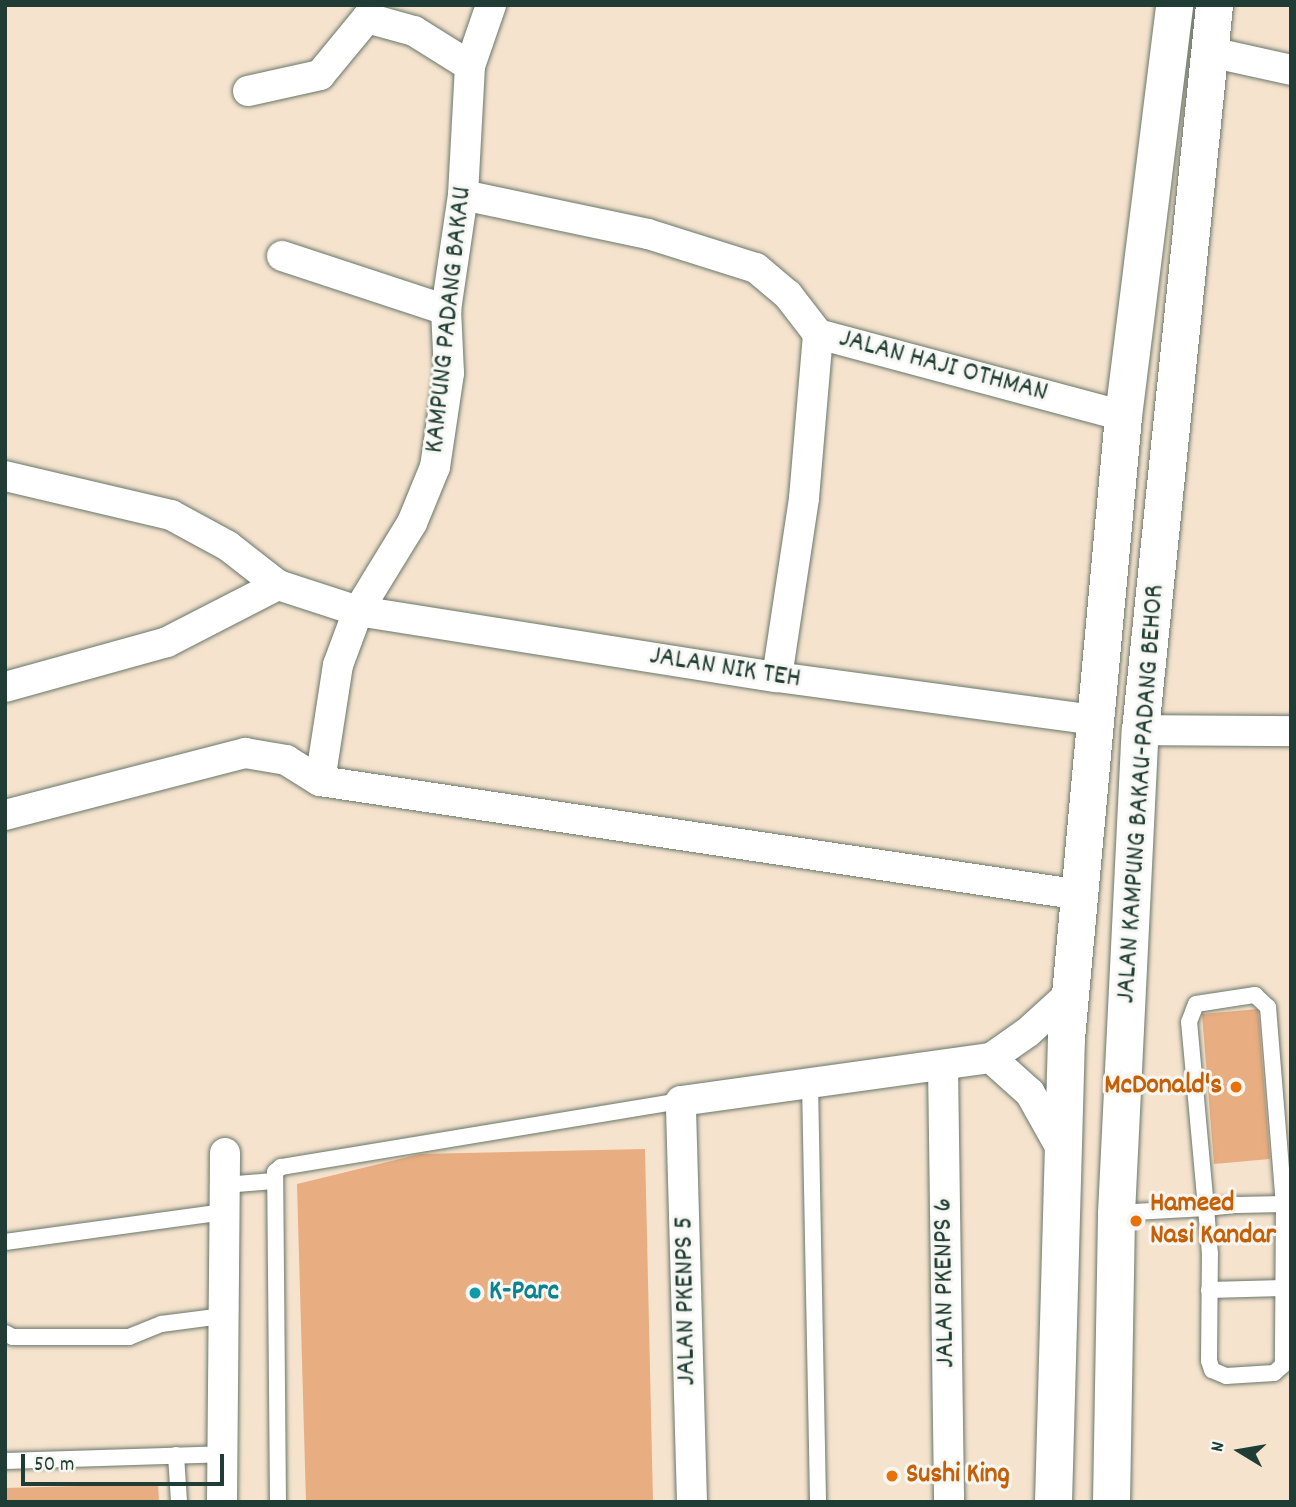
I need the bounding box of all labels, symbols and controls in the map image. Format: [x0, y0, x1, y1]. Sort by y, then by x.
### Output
street label: KAMPUNG PADANG BAKAU [419, 185, 481, 455]
street label: JALAN HAJI OTHMAN [835, 323, 1051, 411]
street label: JALAN KAMPUNG BAKAU-PADANG BEHOR [1111, 583, 1173, 1005]
street label: JALAN NIK TEH [647, 640, 803, 698]
place label: McDonald's [1104, 1070, 1222, 1104]
marker: McDonald's [1228, 1079, 1244, 1095]
place label: Hameed Nasi Kandar [1150, 1188, 1276, 1254]
street label: JALAN PKENPS 6 [928, 1198, 964, 1368]
marker: Hameed Nasi Kandar [1128, 1213, 1144, 1229]
street label: JALAN PKENPS 5 [669, 1216, 705, 1386]
place label: K-Parc [489, 1276, 559, 1310]
marker: K-Parc [467, 1285, 483, 1301]
north arrow [1205, 1416, 1275, 1486]
scale bar [24, 1440, 228, 1484]
text: N [1205, 1440, 1233, 1454]
text: 50 m [34, 1451, 74, 1481]
place label: Sushi King [906, 1459, 1010, 1493]
marker: Sushi King [884, 1468, 900, 1484]

